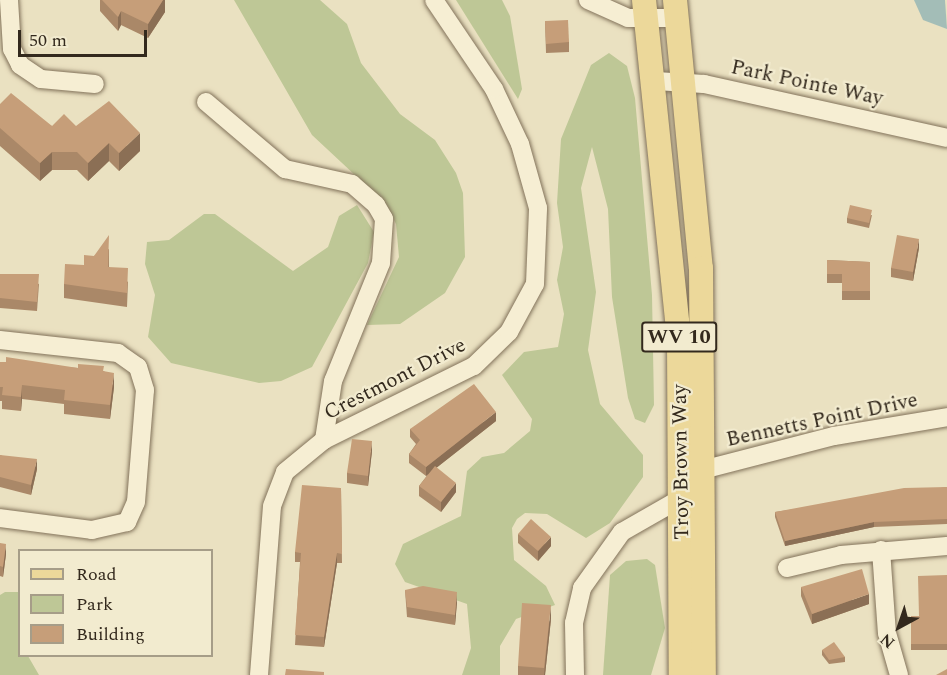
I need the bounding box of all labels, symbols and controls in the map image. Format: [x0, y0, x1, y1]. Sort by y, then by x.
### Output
scale bar [21, 18, 150, 56]
text: 50 m [29, 27, 67, 54]
street label: Park Pointe Way [729, 55, 885, 111]
road number: WV 10 [640, 320, 718, 354]
street label: Crestmont Drive [320, 332, 470, 426]
street label: Troy Brown Way [667, 384, 695, 540]
street label: Bennetts Point Drive [724, 387, 920, 453]
legend [18, 549, 213, 657]
text: Road [76, 561, 117, 588]
text: Park [76, 591, 113, 618]
north arrow [869, 597, 929, 657]
text: Building [76, 621, 145, 648]
text: N [875, 627, 900, 654]

